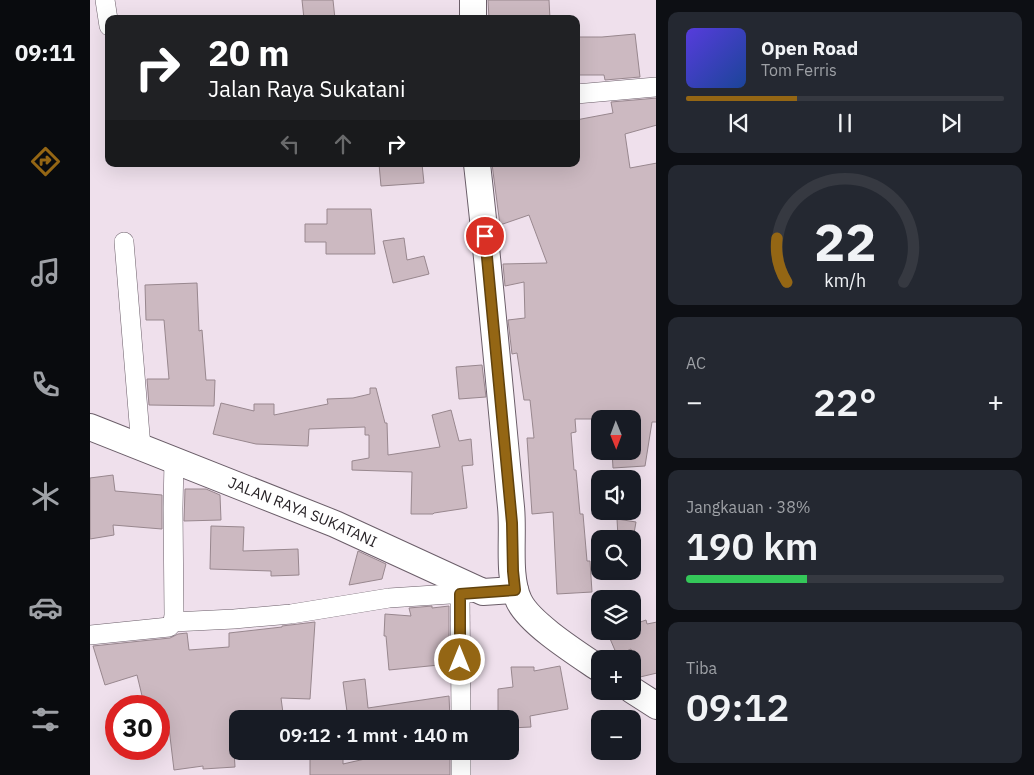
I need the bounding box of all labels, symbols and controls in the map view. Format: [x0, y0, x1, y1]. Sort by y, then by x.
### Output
text: 20 m [208, 30, 290, 76]
icon: right [125, 35, 190, 100]
text: Open Road [761, 36, 858, 60]
text: 09:11 [15, 38, 75, 67]
text: Tom Ferris [761, 60, 837, 80]
text: Jalan Raya Sukatani [208, 74, 405, 103]
icon: previous [725, 109, 753, 137]
icon: pause [831, 109, 859, 137]
icon: next [937, 109, 965, 137]
icon: left [276, 130, 304, 158]
icon: ahead [329, 130, 357, 158]
icon: right [382, 130, 410, 158]
icon: directions [28, 144, 63, 179]
text: 22 [814, 208, 876, 275]
pin [464, 215, 506, 257]
icon: arrive [471, 222, 499, 250]
icon: music [28, 255, 63, 290]
text: km/h [824, 269, 866, 292]
text: AC [686, 353, 706, 373]
icon: phone [28, 367, 63, 402]
text: 22° [813, 377, 877, 426]
text: − [686, 383, 703, 420]
text: + [987, 383, 1004, 420]
north arrow [591, 410, 641, 460]
map controls [591, 410, 641, 760]
button: sound [591, 470, 641, 520]
street label: JALAN RAYA SUKATANI [226, 473, 380, 551]
icon: climate [28, 479, 63, 514]
text: Jangkauan · 38% [686, 497, 811, 517]
text: 190 km [686, 521, 818, 570]
button: search [591, 530, 641, 580]
icon: car [28, 590, 63, 625]
button: layers [591, 590, 641, 640]
position arrow [433, 633, 485, 685]
button: + [591, 650, 641, 700]
text: Tiba [686, 658, 717, 678]
text: 09:12 [686, 682, 789, 731]
speed limit sign: 30 [105, 695, 170, 760]
icon: filters [28, 702, 63, 737]
button: − [591, 710, 641, 760]
text: 09:12 · 1 mnt · 140 m [279, 723, 469, 747]

